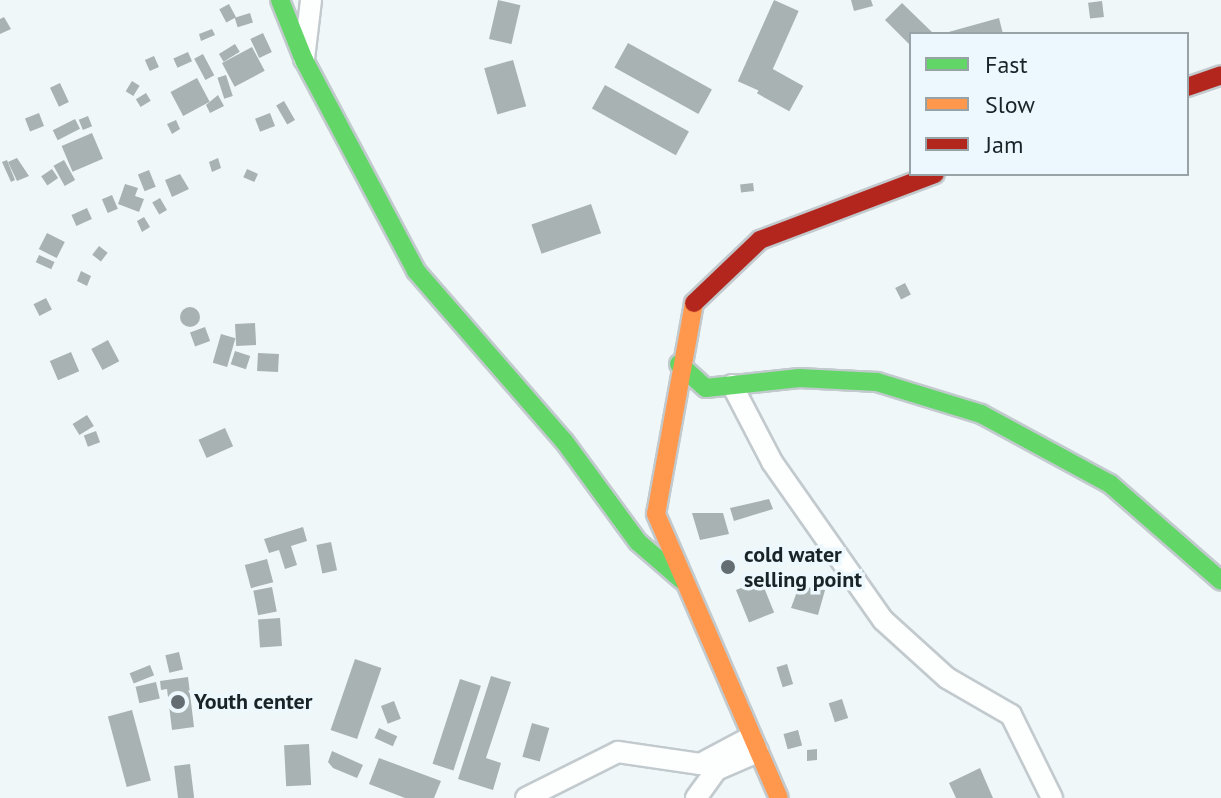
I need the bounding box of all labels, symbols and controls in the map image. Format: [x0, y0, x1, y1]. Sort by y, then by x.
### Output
legend [909, 32, 1189, 176]
text: Fast [985, 49, 1028, 80]
text: Slow [985, 89, 1035, 120]
text: Jam [985, 129, 1023, 160]
place label: cold water selling point [744, 541, 862, 592]
marker: cold water selling point [719, 558, 737, 576]
place label: Youth center [194, 689, 312, 715]
marker: Youth center [169, 693, 187, 711]

